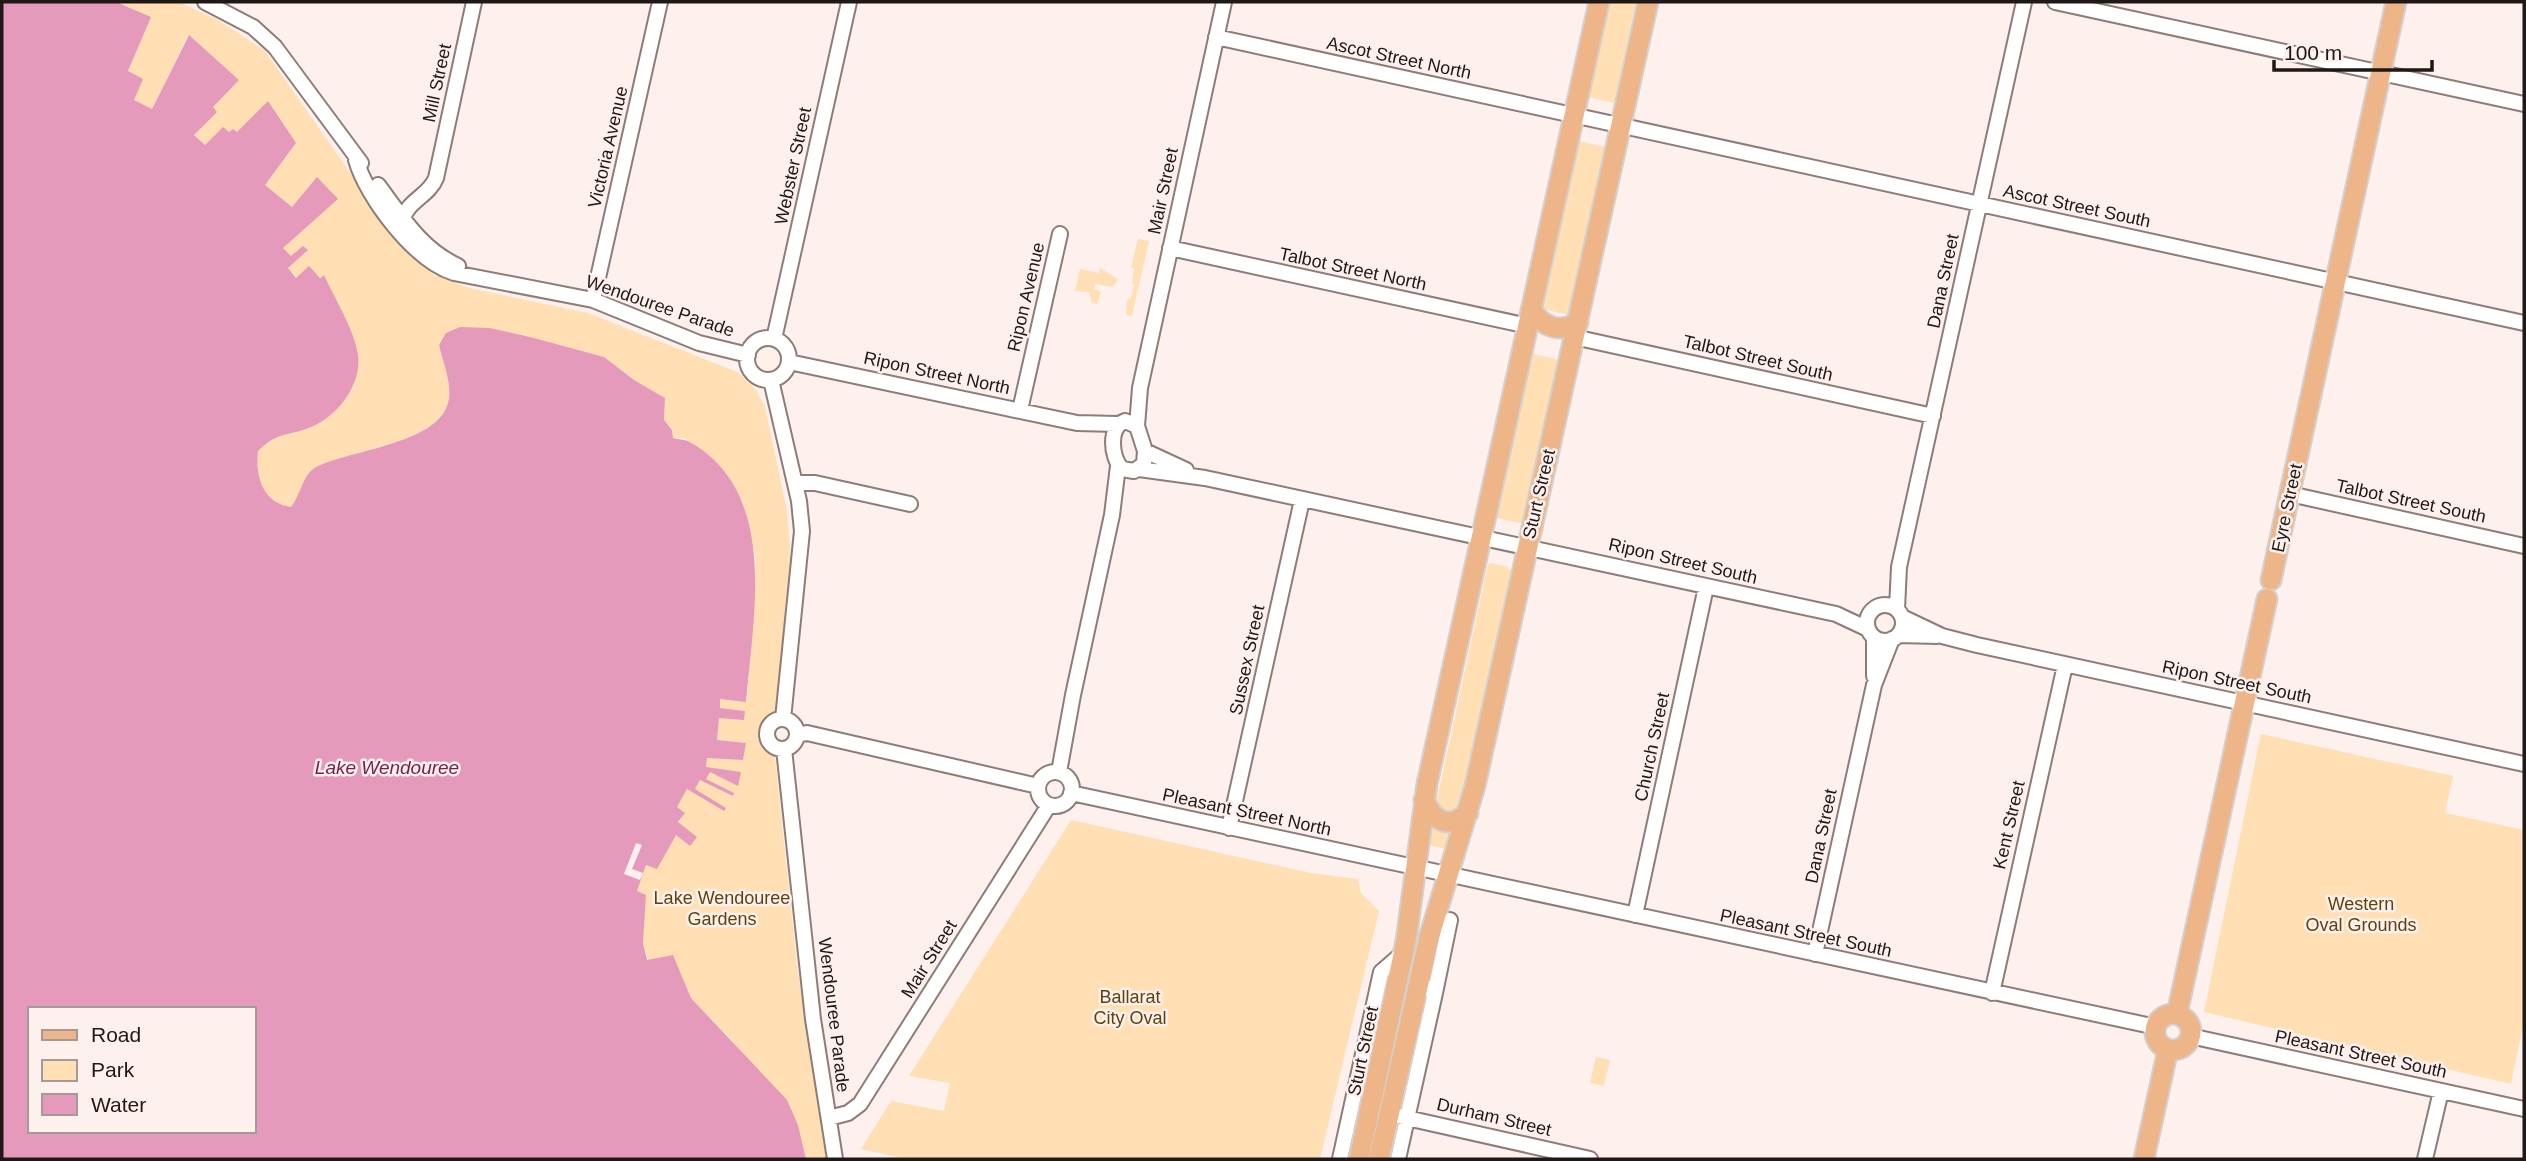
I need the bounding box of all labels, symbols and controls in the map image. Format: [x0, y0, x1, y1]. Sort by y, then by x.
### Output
scale bar [2274, 28, 2432, 72]
street label: Ascot Street North [1325, 33, 1473, 83]
text: 100 m [2284, 41, 2342, 64]
street label: Mill Street [419, 42, 455, 124]
street label: Victoria Avenue [584, 84, 632, 210]
street label: Webster Street [771, 105, 815, 227]
street label: Mair Street [1144, 146, 1182, 236]
street label: Ascot Street South [2002, 181, 2152, 231]
street label: Dana Street [1923, 232, 1963, 330]
street label: Ripon Avenue [1004, 240, 1048, 354]
street label: Talbot Street North [1278, 244, 1428, 294]
street label: Wendouree Parade [583, 271, 737, 341]
street label: Talbot Street South [1681, 331, 1835, 385]
street label: Ripon Street North [862, 348, 1012, 398]
street label: Sturt Street [1519, 447, 1559, 541]
street label: Eyre Street [2268, 462, 2306, 554]
street label: Talbot Street South [2334, 475, 2488, 527]
street label: Ripon Street South [1607, 534, 1759, 588]
street label: Sussex Street [1226, 603, 1268, 717]
street label: Ripon Street South [2161, 656, 2313, 708]
street label: Church Street [1631, 691, 1673, 803]
water label: Lake Wendouree [315, 757, 459, 778]
street label: Kent Street [1989, 779, 2029, 871]
street label: Pleasant Street North [1161, 784, 1333, 840]
street label: Dana Street [1801, 787, 1841, 885]
park label: Lake Wendouree Gardens [654, 888, 790, 929]
park label: Western Oval Grounds [2305, 894, 2417, 935]
street label: Pleasant Street South [1718, 905, 1894, 961]
street label: Mair Street [897, 916, 961, 1002]
street label: Wendouree Parade [815, 936, 853, 1094]
park label: Ballarat City Oval [1093, 987, 1167, 1028]
street label: Sturt Street [1344, 1004, 1382, 1098]
legend [28, 1007, 256, 1133]
text: Road [91, 1023, 141, 1046]
street label: Pleasant Street South [2273, 1026, 2449, 1082]
text: Park [91, 1058, 135, 1081]
text: Water [91, 1093, 146, 1116]
street label: Durham Street [1435, 1094, 1553, 1140]

